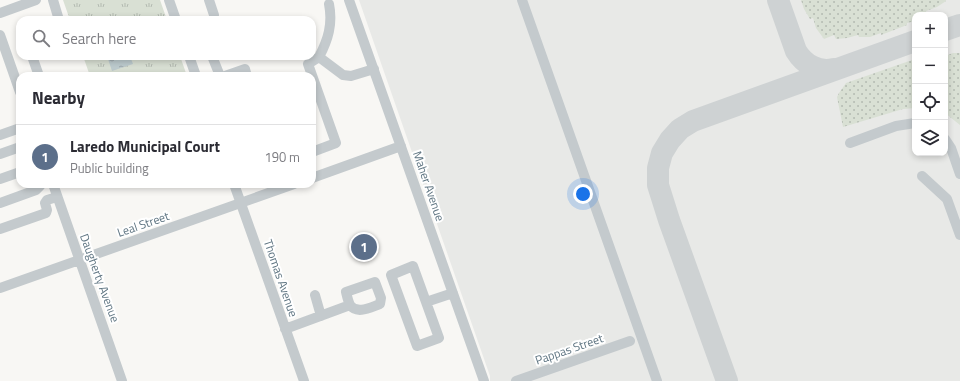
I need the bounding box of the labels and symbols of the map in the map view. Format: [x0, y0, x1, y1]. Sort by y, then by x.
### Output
street label: Maher Avenue [408, 148, 450, 224]
your location [573, 184, 593, 204]
street label: Leal Street [114, 206, 172, 242]
street label: Daugherty Avenue [75, 231, 125, 325]
pin: 1 [351, 232, 377, 262]
street label: Thomas Avenue [259, 237, 303, 319]
street label: Pappas Street [532, 328, 606, 370]

